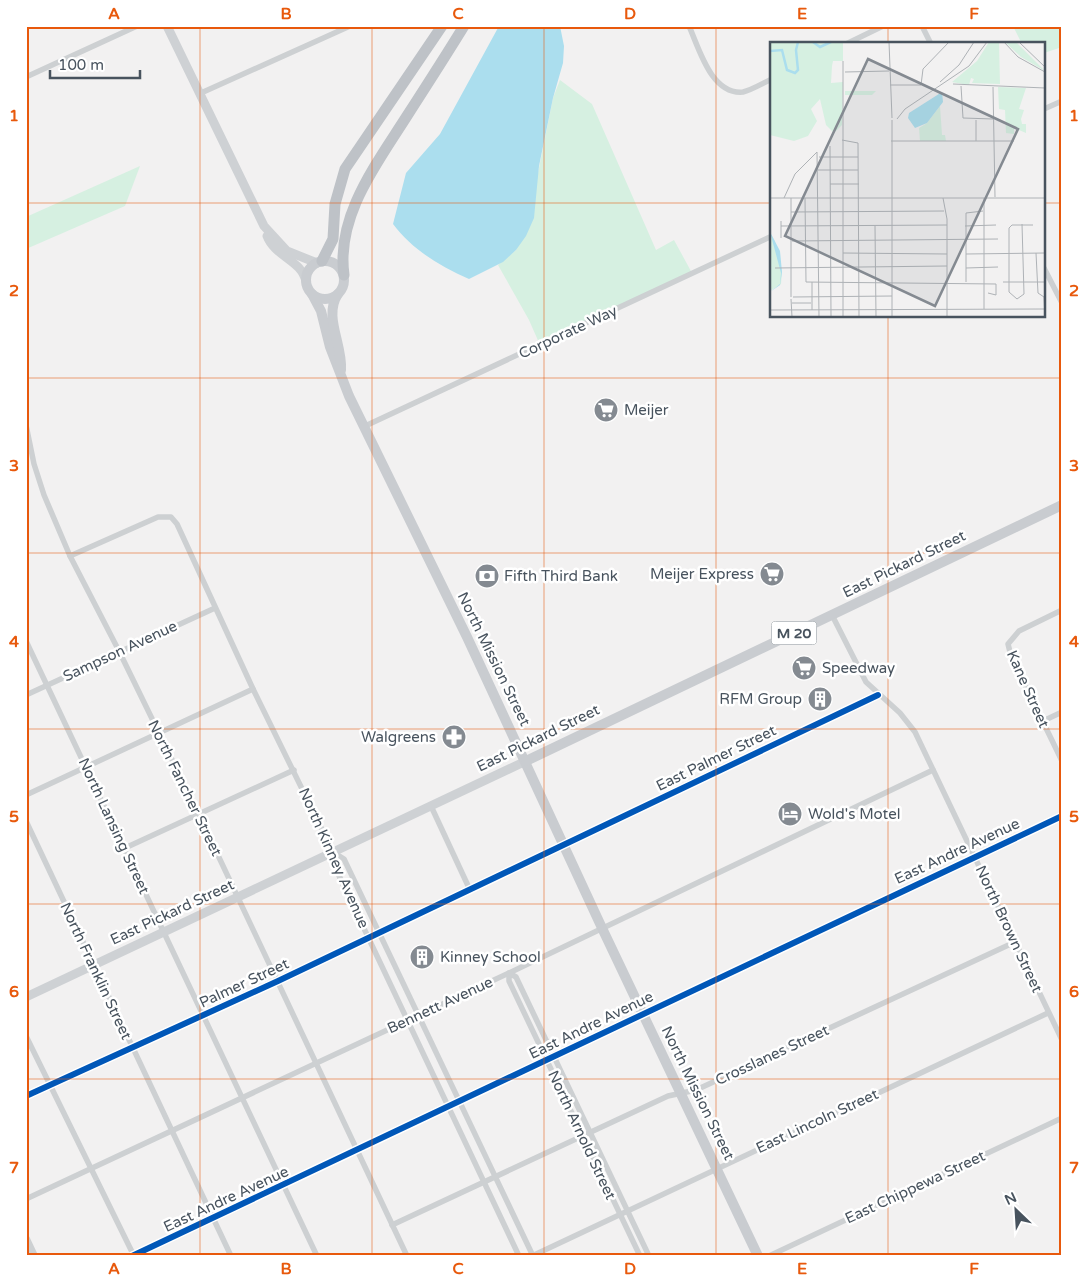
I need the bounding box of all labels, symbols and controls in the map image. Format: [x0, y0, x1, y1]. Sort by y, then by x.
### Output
text: A [108, 4, 120, 24]
text: B [280, 4, 292, 24]
text: C [452, 4, 464, 24]
text: D [624, 4, 636, 24]
text: E [797, 4, 807, 24]
text: F [969, 4, 979, 24]
inset map [770, 42, 1046, 318]
scale bar [50, 48, 140, 80]
text: 100 m [58, 56, 104, 74]
text: 1 [9, 106, 19, 126]
text: 1 [1069, 106, 1079, 126]
text: 2 [9, 281, 19, 301]
text: 2 [1069, 281, 1079, 301]
street label: Corporate Way [516, 301, 620, 363]
supermarket icon: Meijer [593, 397, 619, 423]
place label: Meijer [624, 401, 669, 419]
text: 3 [9, 456, 19, 476]
text: 3 [1069, 456, 1079, 476]
street label: East Pickard Street [840, 526, 969, 602]
supermarket icon: Meijer Express [759, 561, 785, 587]
bank icon: Fifth Third Bank [474, 563, 500, 589]
place label: Meijer Express [650, 565, 754, 583]
place label: Fifth Third Bank [504, 567, 618, 585]
street label: North Mission Street [454, 589, 534, 729]
street label: Sampson Avenue [60, 617, 180, 685]
road number: M 20 [772, 622, 816, 644]
text: 4 [9, 632, 19, 652]
text: 4 [1069, 632, 1079, 652]
street label: Kane Street [1003, 647, 1053, 731]
supermarket icon: Speedway [791, 655, 817, 681]
place label: Speedway [822, 659, 895, 677]
building icon: RFM Group [807, 686, 833, 712]
place label: RFM Group [719, 690, 802, 708]
street label: East Pickard Street [474, 700, 603, 776]
street label: North Fancher Street [144, 717, 226, 859]
street label: East Palmer Street [653, 721, 779, 795]
pharmacy icon: Walgreens [441, 724, 467, 750]
place label: Walgreens [361, 728, 436, 746]
street label: North Lansing Street [75, 755, 154, 897]
street label: North Kinney Avenue [295, 785, 373, 931]
hotel icon: Wold's Motel [777, 801, 803, 827]
place label: Wold's Motel [808, 805, 900, 823]
text: 5 [9, 807, 19, 827]
text: 5 [1069, 807, 1079, 827]
street label: East Andre Avenue [892, 814, 1022, 888]
street label: North Brown Street [972, 863, 1046, 996]
street label: East Pickard Street [107, 875, 237, 949]
street label: North Franklin Street [56, 900, 136, 1043]
building icon: Kinney School [409, 944, 435, 970]
place label: Kinney School [440, 948, 541, 966]
street label: Palmer Street [196, 954, 292, 1012]
street label: Bennett Avenue [384, 973, 496, 1037]
text: 6 [9, 982, 19, 1002]
text: 6 [1069, 982, 1079, 1002]
street label: East Andre Avenue [526, 987, 656, 1063]
street label: Crosslanes Street [712, 1021, 832, 1089]
street label: North Mission Street [658, 1023, 738, 1163]
street label: North Arnold Street [544, 1068, 620, 1203]
street label: East Lincoln Street [753, 1085, 881, 1157]
street label: East Chippewa Street [842, 1147, 988, 1227]
text: 7 [9, 1158, 19, 1178]
text: 7 [1069, 1158, 1079, 1178]
street label: East Andre Avenue [161, 1162, 291, 1236]
north arrow [990, 1184, 1040, 1234]
text: N [1002, 1189, 1019, 1209]
text: A [108, 1259, 120, 1279]
text: B [280, 1259, 292, 1279]
text: C [452, 1259, 464, 1279]
text: D [624, 1259, 636, 1279]
text: E [797, 1259, 807, 1279]
text: F [969, 1259, 979, 1279]

